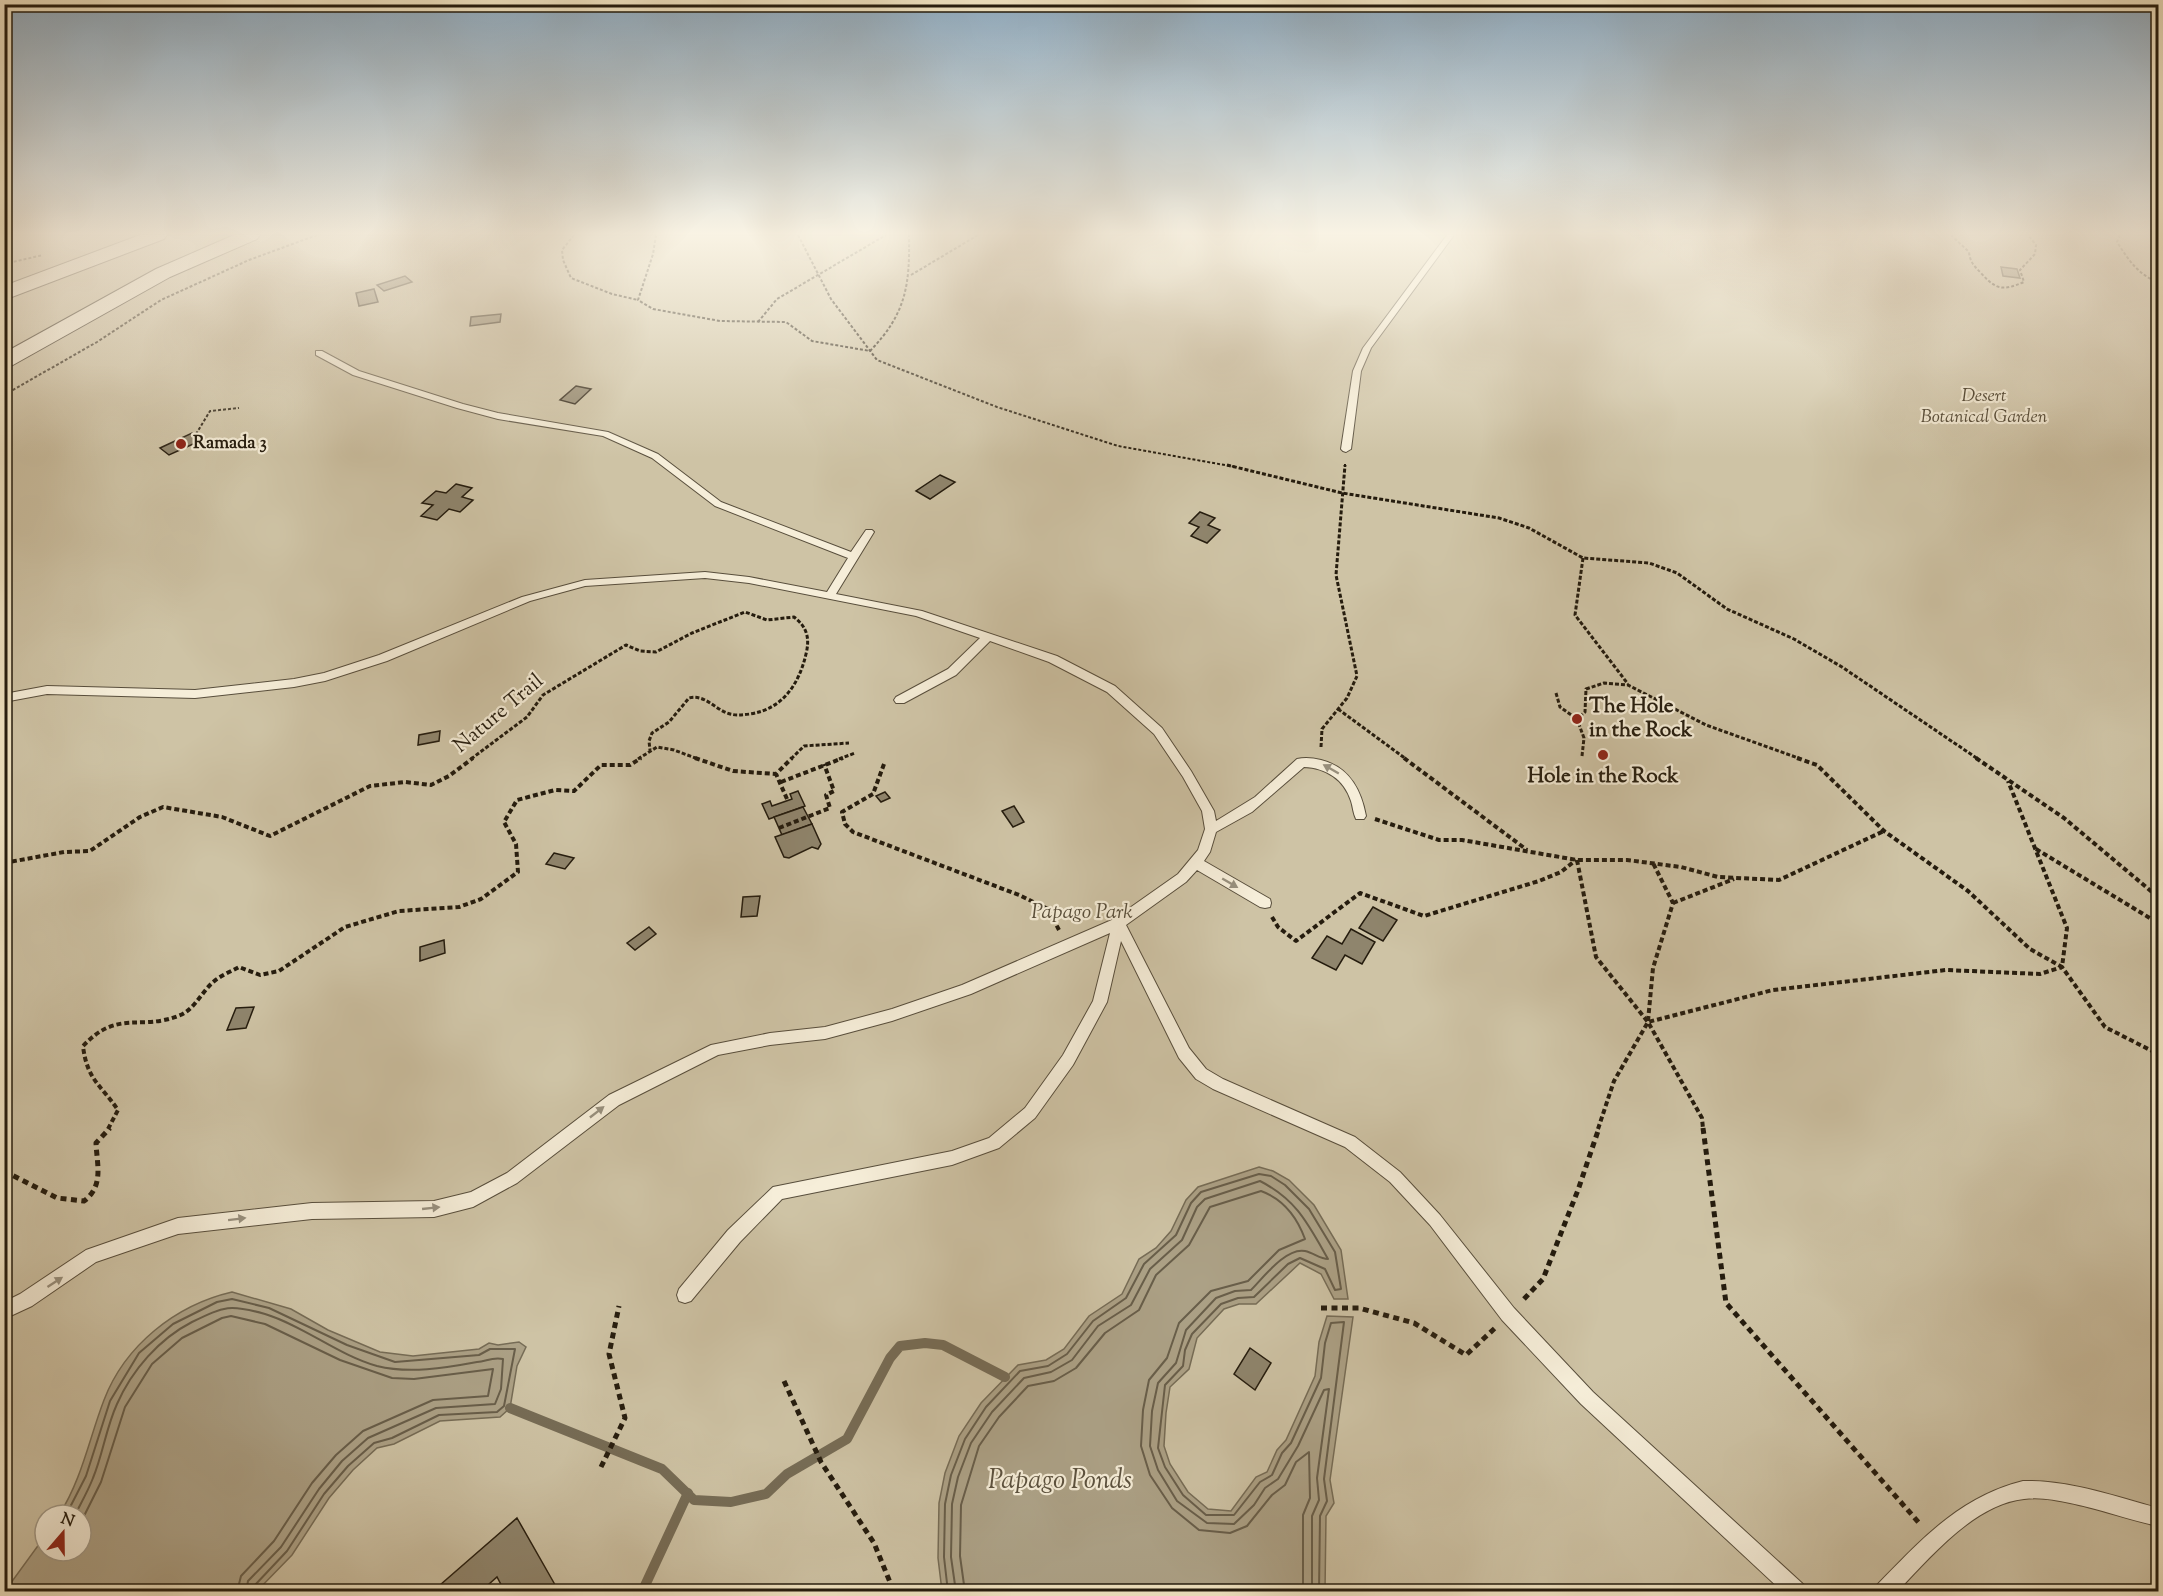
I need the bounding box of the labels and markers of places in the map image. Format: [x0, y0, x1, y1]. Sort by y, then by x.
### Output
place label: Ramada 3 [193, 431, 267, 457]
marker: Ramada 3 [174, 437, 188, 451]
place label: The Hole in the Rock [1589, 692, 1693, 746]
marker: The Hole in the Rock [1570, 712, 1584, 726]
marker: Hole in the Rock [1596, 748, 1610, 762]
place label: Hole in the Rock [1527, 762, 1679, 792]

